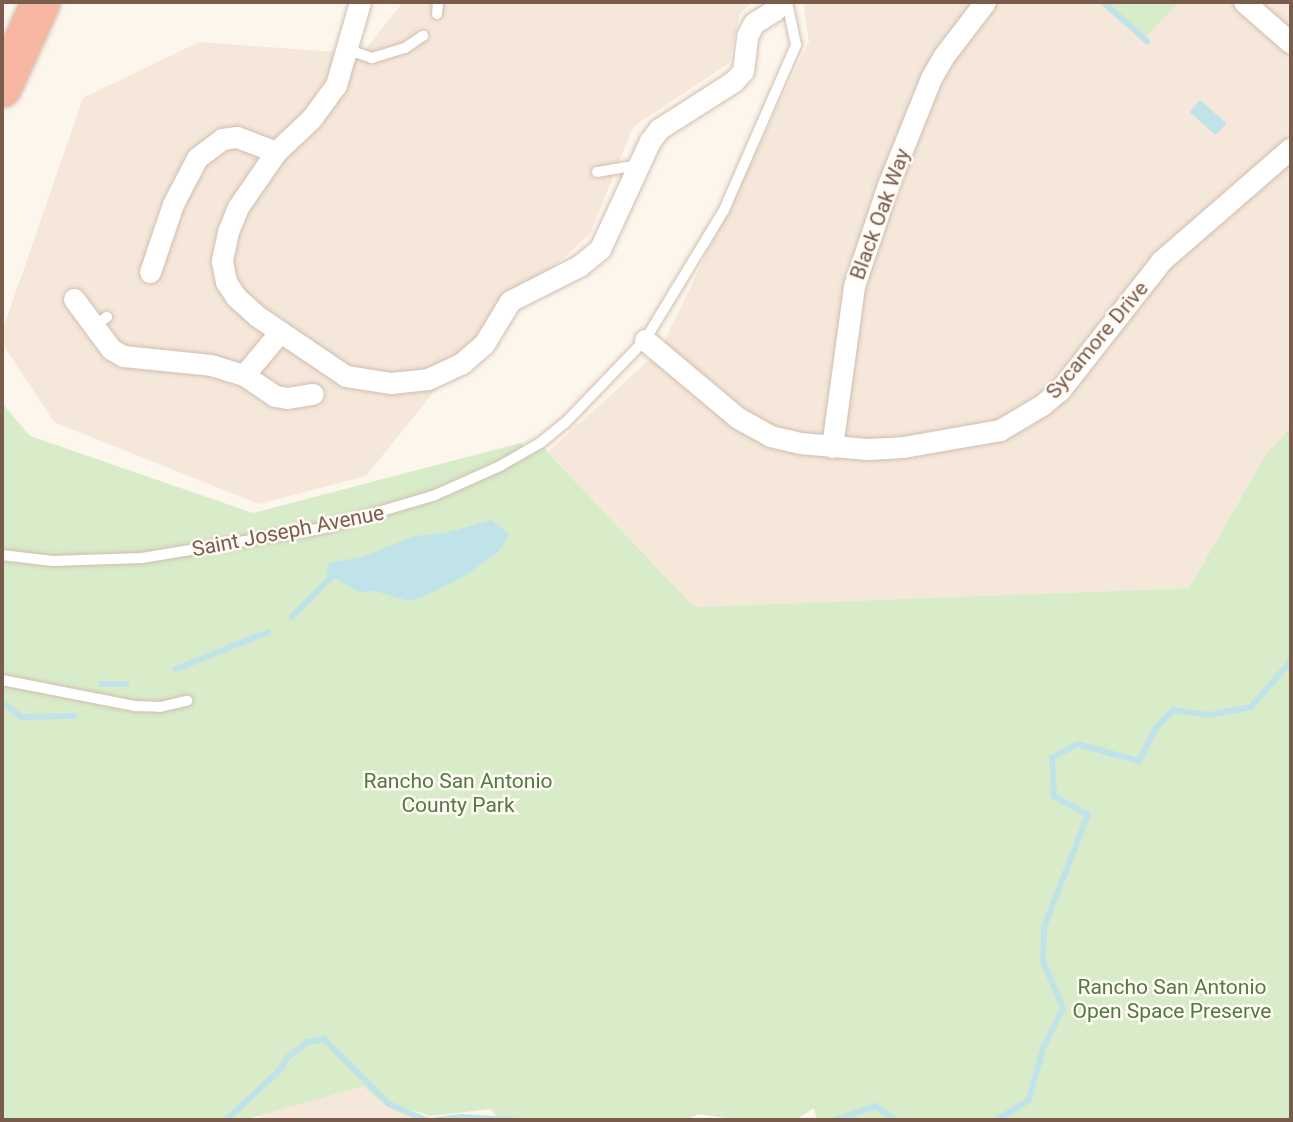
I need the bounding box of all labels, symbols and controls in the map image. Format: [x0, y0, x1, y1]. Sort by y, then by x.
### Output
street label: Black Oak Way [845, 145, 915, 283]
street label: Sycamore Drive [1041, 276, 1153, 404]
street label: Saint Joseph Avenue [190, 500, 386, 562]
park label: Rancho San Antonio County Park [363, 768, 553, 818]
park label: Rancho San Antonio Open Space Preserve [1073, 974, 1271, 1024]

